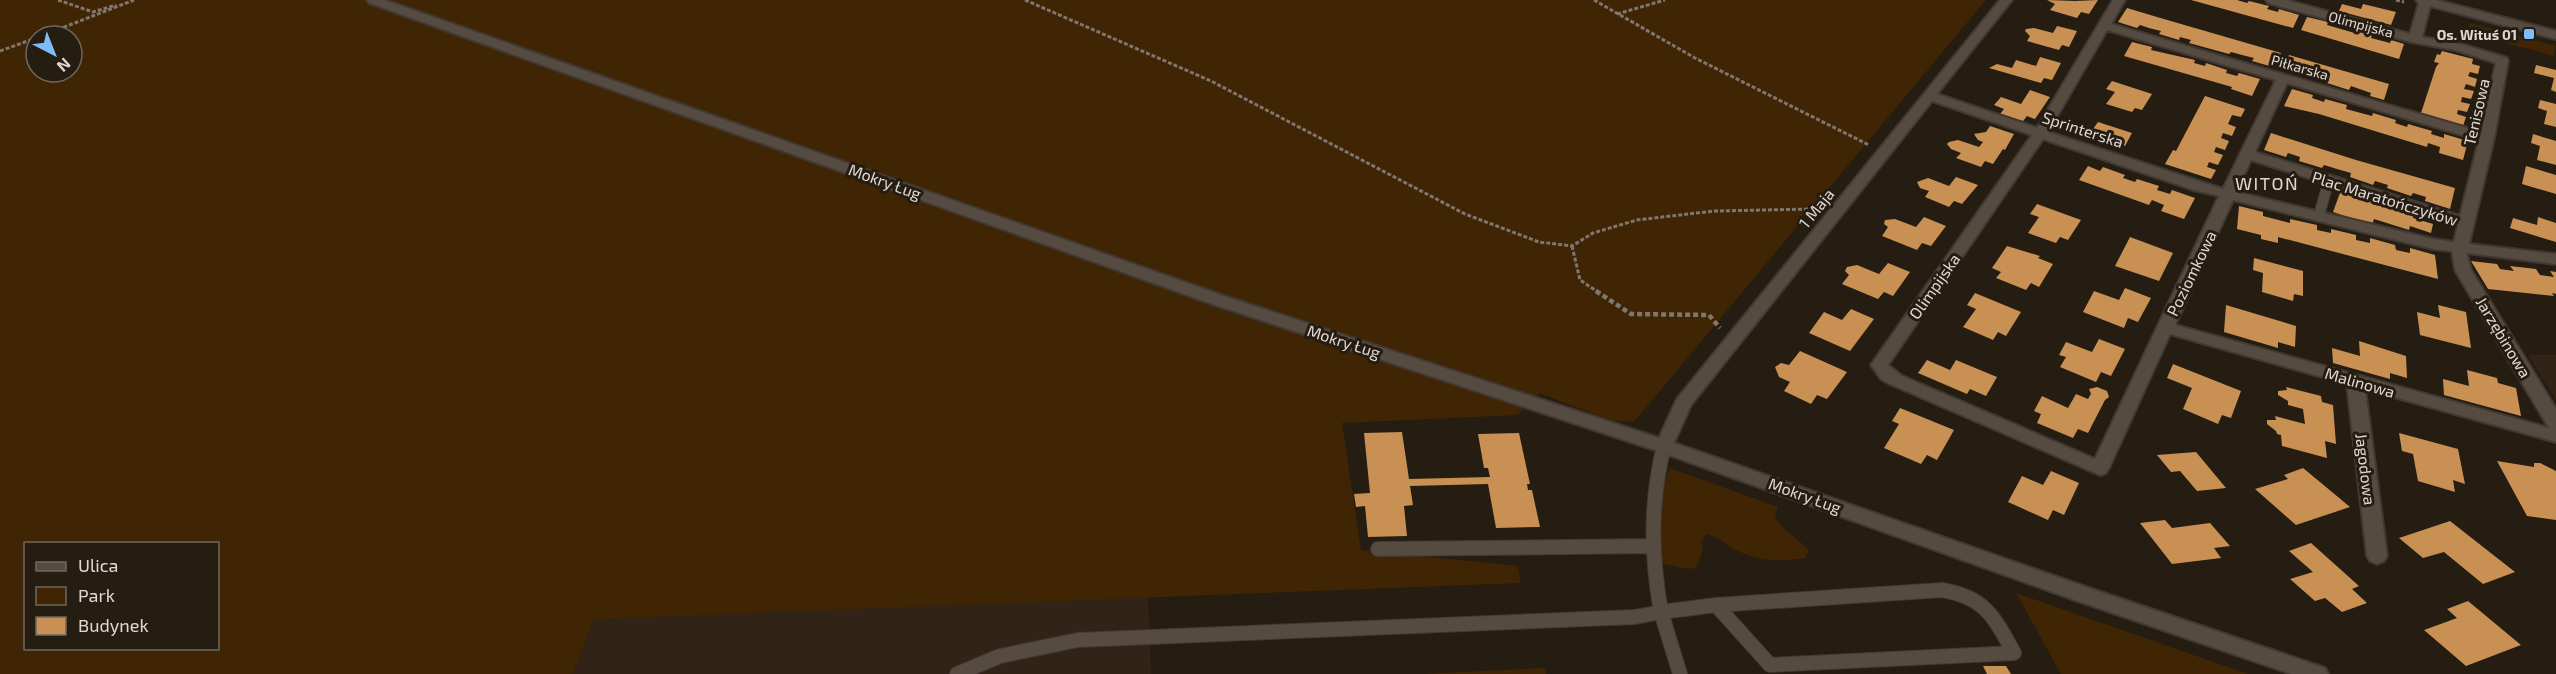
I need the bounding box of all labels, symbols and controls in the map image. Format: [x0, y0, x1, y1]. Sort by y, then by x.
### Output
street label: Olimpijska [2327, 7, 2395, 41]
north arrow [24, 24, 84, 84]
place label: Os. Wituś 01 [2437, 26, 2517, 43]
marker: Os. Wituś 01 [2522, 27, 2536, 41]
street label: Piłkarska [2269, 51, 2331, 83]
text: N [54, 55, 75, 76]
street label: Tenisowa [2459, 77, 2493, 147]
street label: Sprinterska [2040, 107, 2126, 151]
street label: Mokry Ług [846, 159, 924, 203]
street label: Plac Maratończyków [2310, 167, 2460, 229]
district label: WITOŃ [2235, 172, 2299, 194]
street label: 1 Maja [1794, 184, 1838, 232]
street label: Poziomkowa [2162, 227, 2220, 319]
street label: Olimpijska [1904, 250, 1964, 323]
street label: Jarzębinowa [2472, 293, 2536, 381]
street label: Mokry Ług [1305, 320, 1383, 362]
street label: Malinowa [2323, 363, 2397, 401]
street label: Jagodowa [2352, 432, 2380, 506]
street label: Mokry Ług [1766, 473, 1844, 517]
legend [24, 542, 219, 650]
text: Ulica [78, 554, 118, 576]
text: Park [78, 584, 115, 606]
text: Budynek [78, 614, 149, 636]

